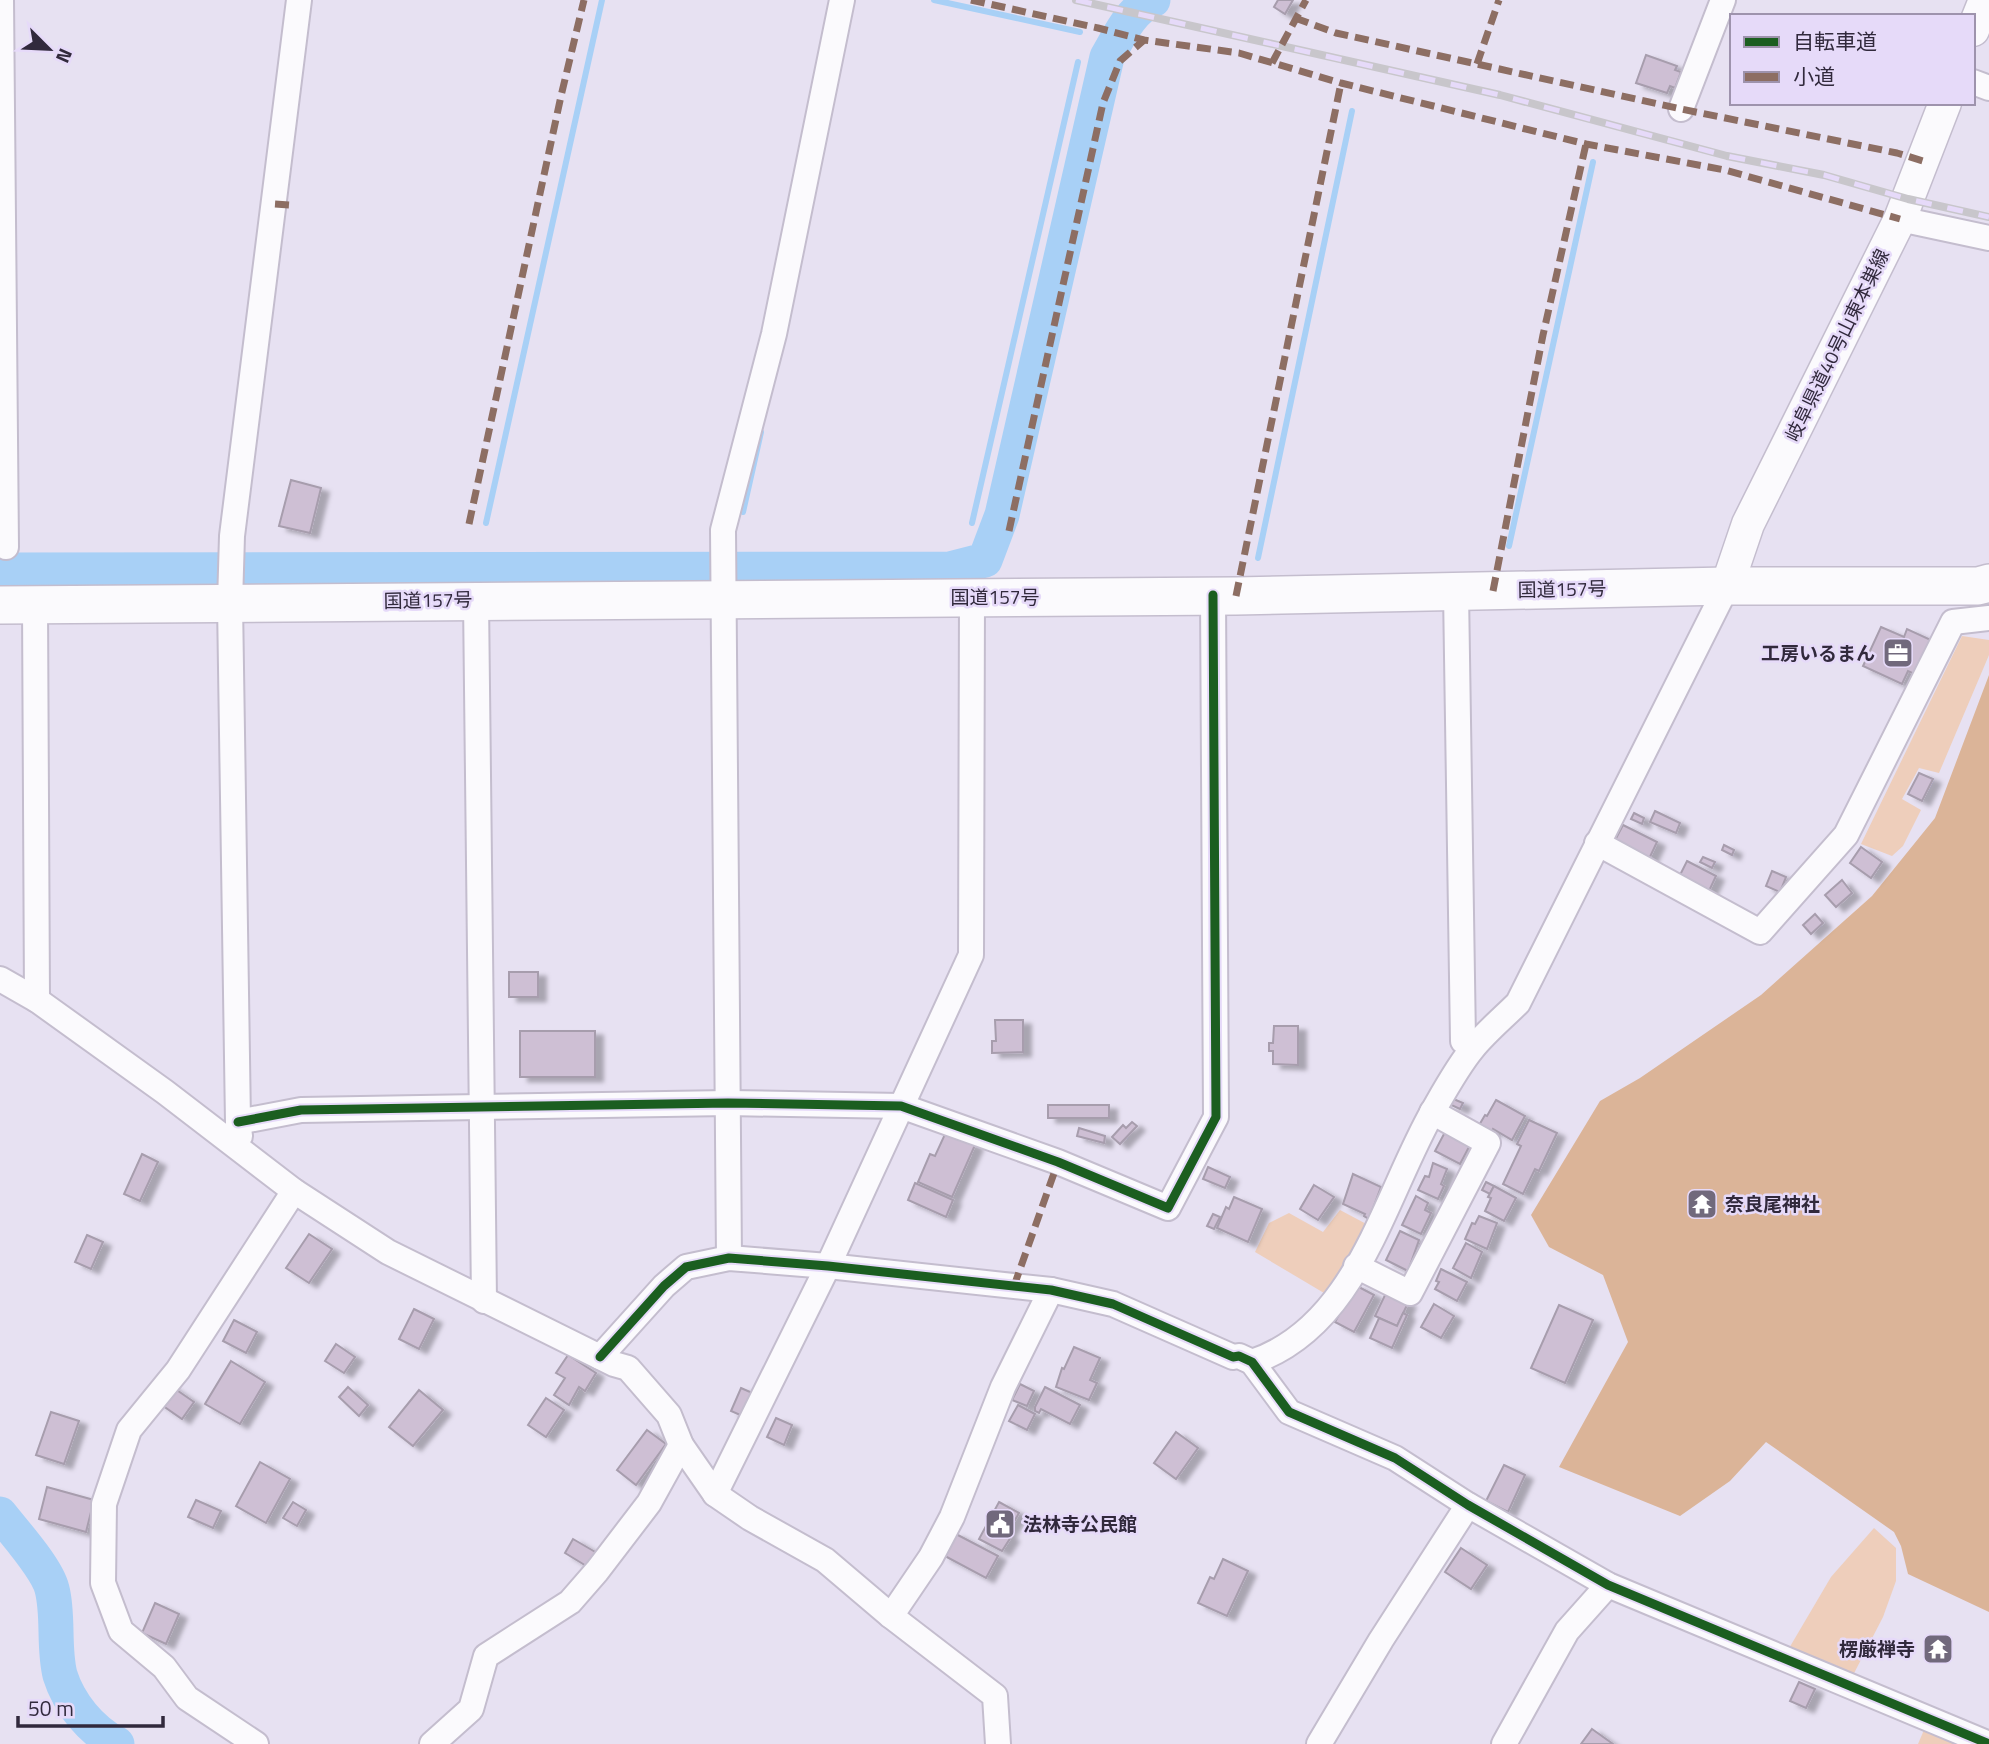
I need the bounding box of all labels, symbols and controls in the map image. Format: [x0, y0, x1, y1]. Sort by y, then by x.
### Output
north arrow [14, 14, 84, 84]
legend [1730, 14, 1975, 105]
text: 自転車道 [1793, 25, 1877, 57]
text: N [49, 44, 81, 68]
text: 小道 [1793, 60, 1835, 92]
street label: 岐阜県道40号山東本巣線 [1777, 243, 1896, 446]
street label: 国道157号 [1517, 573, 1607, 604]
street label: 国道157号 [951, 582, 1039, 611]
street label: 国道157号 [383, 584, 473, 615]
office icon: 工房いるまん [1881, 636, 1915, 670]
place label: 工房いるまん [1761, 638, 1875, 667]
temple icon: 奈良尾神社 [1685, 1187, 1719, 1221]
place label: 奈良尾神社 [1725, 1189, 1820, 1218]
public building icon: 法林寺公民館 [983, 1507, 1017, 1541]
place label: 法林寺公民館 [1023, 1509, 1137, 1538]
temple icon: 楞厳禅寺 [1921, 1632, 1955, 1666]
place label: 楞厳禅寺 [1839, 1634, 1915, 1663]
scale bar [18, 1684, 163, 1728]
text: 50 m [28, 1692, 74, 1724]

